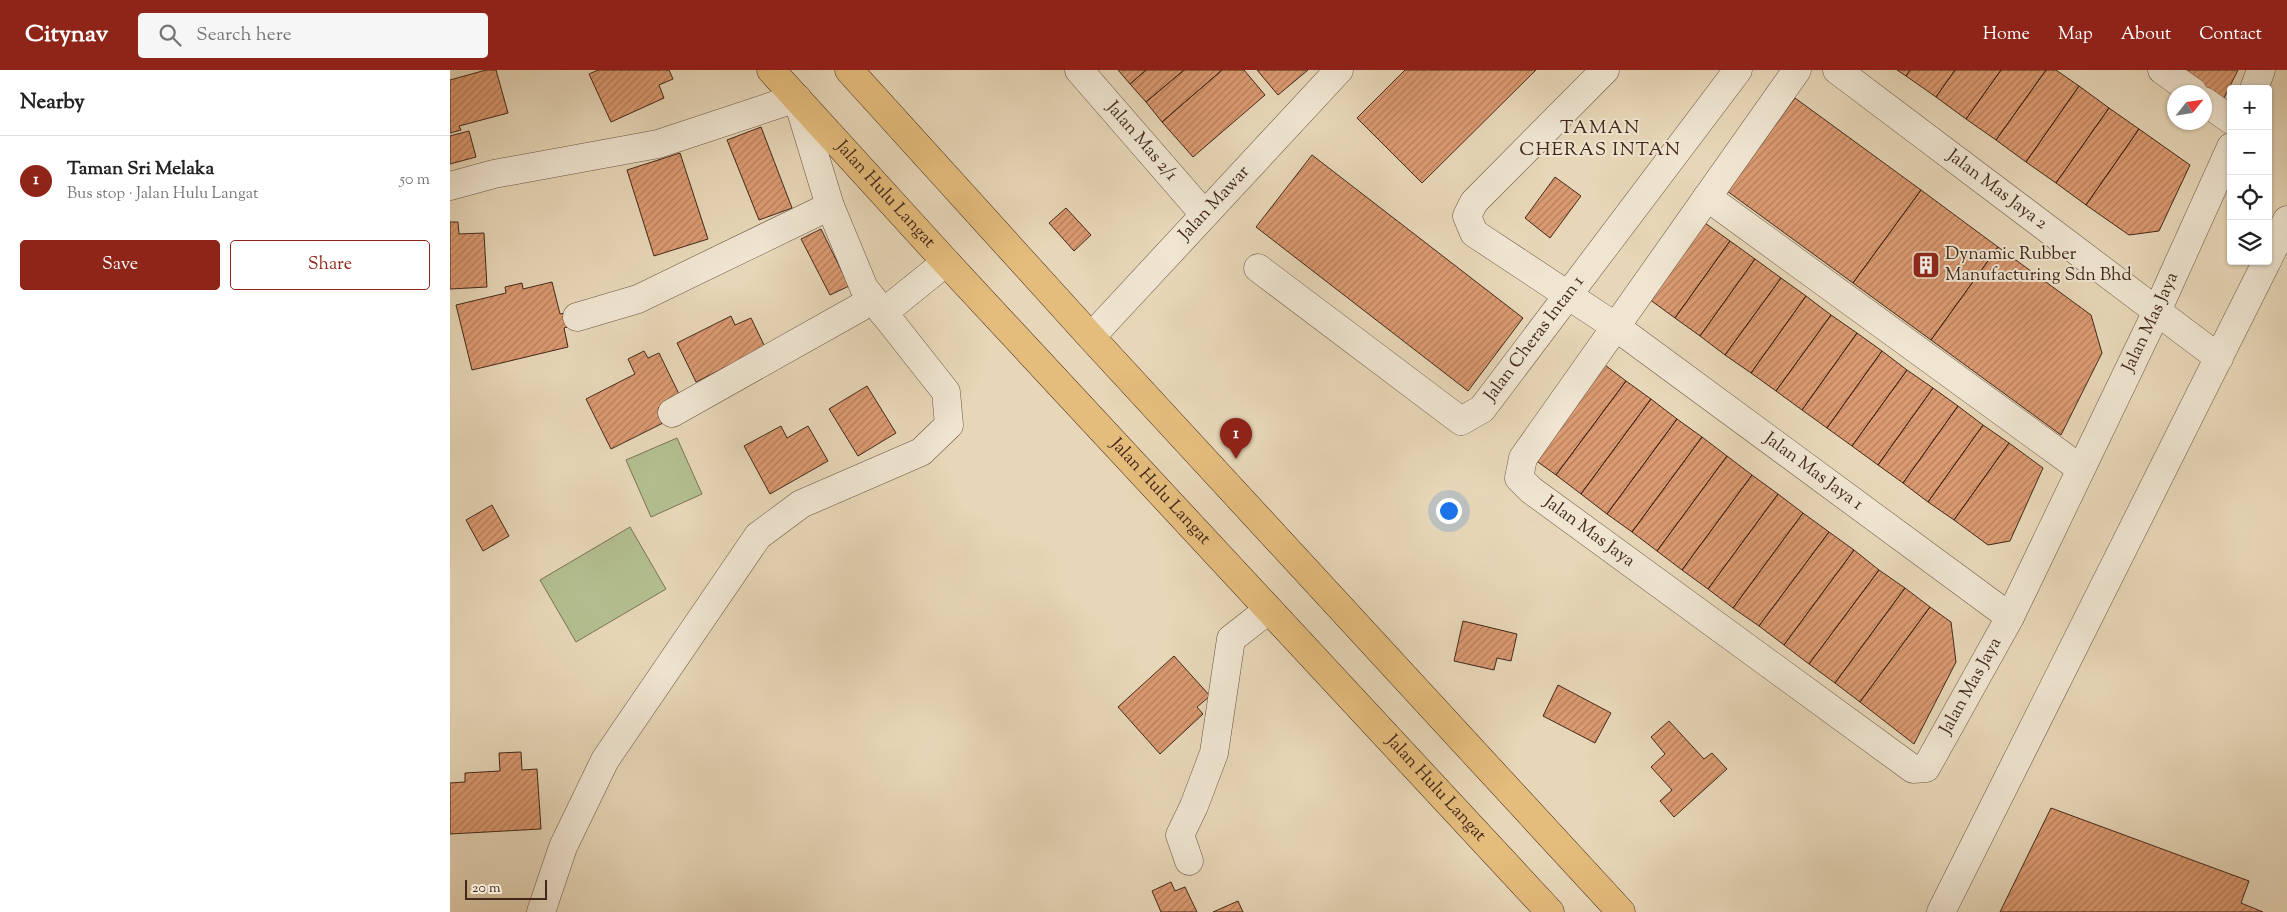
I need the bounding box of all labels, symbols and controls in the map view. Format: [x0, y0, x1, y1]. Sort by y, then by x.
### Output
search box [138, 13, 488, 58]
text: Citynav [25, 18, 108, 52]
icon: search [156, 21, 184, 49]
text: Search here [196, 22, 292, 49]
text: Home [1983, 22, 2030, 48]
text: Map [2058, 22, 2093, 48]
text: About [2121, 22, 2171, 48]
text: Contact [2199, 22, 2262, 48]
north arrow [2167, 85, 2212, 130]
map controls [2227, 85, 2272, 265]
button: + [2227, 85, 2272, 130]
text: Nearby [20, 88, 85, 118]
street label: Jalan Mas 2/1 [1099, 95, 1183, 187]
district label: TAMAN CHERAS INTAN [1519, 115, 1681, 164]
button: − [2227, 130, 2272, 175]
street label: Jalan Hulu Langat [828, 134, 941, 255]
street label: Jalan Mas Jaya 2 [1940, 143, 2053, 237]
text: Taman Sri Melaka [67, 156, 214, 183]
street label: Jalan Mawar [1173, 160, 1257, 248]
text: 1 [33, 169, 39, 192]
text: 50 m [399, 169, 430, 192]
button: locate [2227, 175, 2272, 220]
text: Bus stop · Jalan Hulu Langat [67, 183, 258, 206]
button: layers [2227, 220, 2272, 265]
button: Save [20, 240, 220, 290]
button: Share [230, 240, 430, 290]
place label: Dynamic Rubber Manufacturing Sdn Bhd [1945, 242, 2132, 289]
building icon: Dynamic Rubber Manufacturing Sdn Bhd [1911, 250, 1941, 280]
street label: Jalan Mas Jaya [2116, 268, 2186, 378]
street label: Jalan Cheras Intan 1 [1478, 271, 1591, 408]
pin: 1 [1220, 418, 1252, 459]
street label: Jalan Mas Jaya 1 [1757, 426, 1868, 517]
street label: Jalan Hulu Langat [1103, 432, 1216, 551]
street label: Jalan Mas Jaya [1537, 489, 1640, 575]
your location [1436, 498, 1462, 524]
street label: Jalan Mas Jaya [1933, 633, 2009, 740]
street label: Jalan Hulu Langat [1378, 729, 1492, 848]
scale bar [465, 877, 548, 900]
text: 20 m [472, 879, 501, 899]

